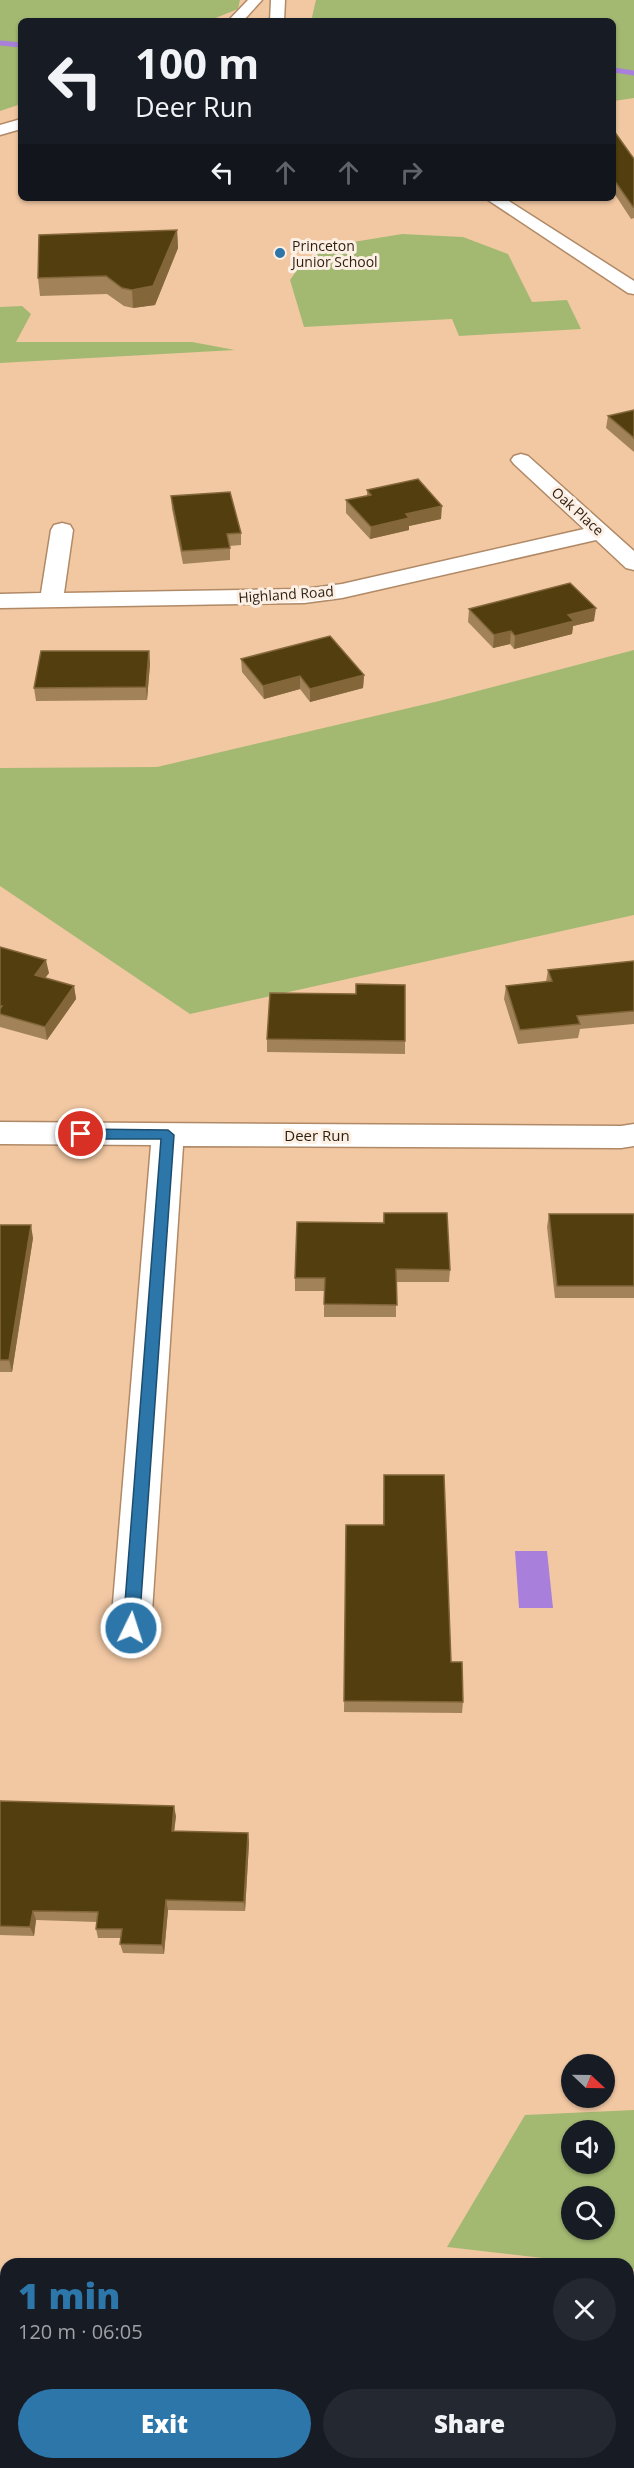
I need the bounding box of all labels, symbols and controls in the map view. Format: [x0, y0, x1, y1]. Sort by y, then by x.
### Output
text: 100 m [135, 34, 259, 91]
icon: left [36, 42, 114, 120]
text: Deer Run [135, 88, 253, 125]
icon: left [206, 156, 239, 189]
icon: ahead [269, 156, 302, 189]
icon: ahead [332, 156, 365, 189]
icon: right [395, 156, 428, 189]
place label: Princeton Junior School [290, 236, 378, 271]
marker: Princeton Junior School [273, 246, 287, 260]
street label: Oak Place [548, 483, 608, 540]
street label: Highland Road [238, 581, 334, 607]
pin [55, 1108, 106, 1159]
icon: arrive [64, 1117, 97, 1150]
street label: Deer Run [284, 1125, 350, 1145]
position arrow [99, 1596, 163, 1660]
north arrow [561, 2054, 615, 2108]
map controls [561, 2054, 615, 2240]
button: sound [561, 2120, 615, 2174]
button: search [561, 2186, 615, 2240]
text: 1 min [18, 2271, 120, 2320]
button: close [553, 2278, 616, 2341]
text: 120 m · 06:05 [18, 2318, 143, 2345]
button: Exit [18, 2389, 311, 2458]
button: Share [323, 2389, 616, 2458]

